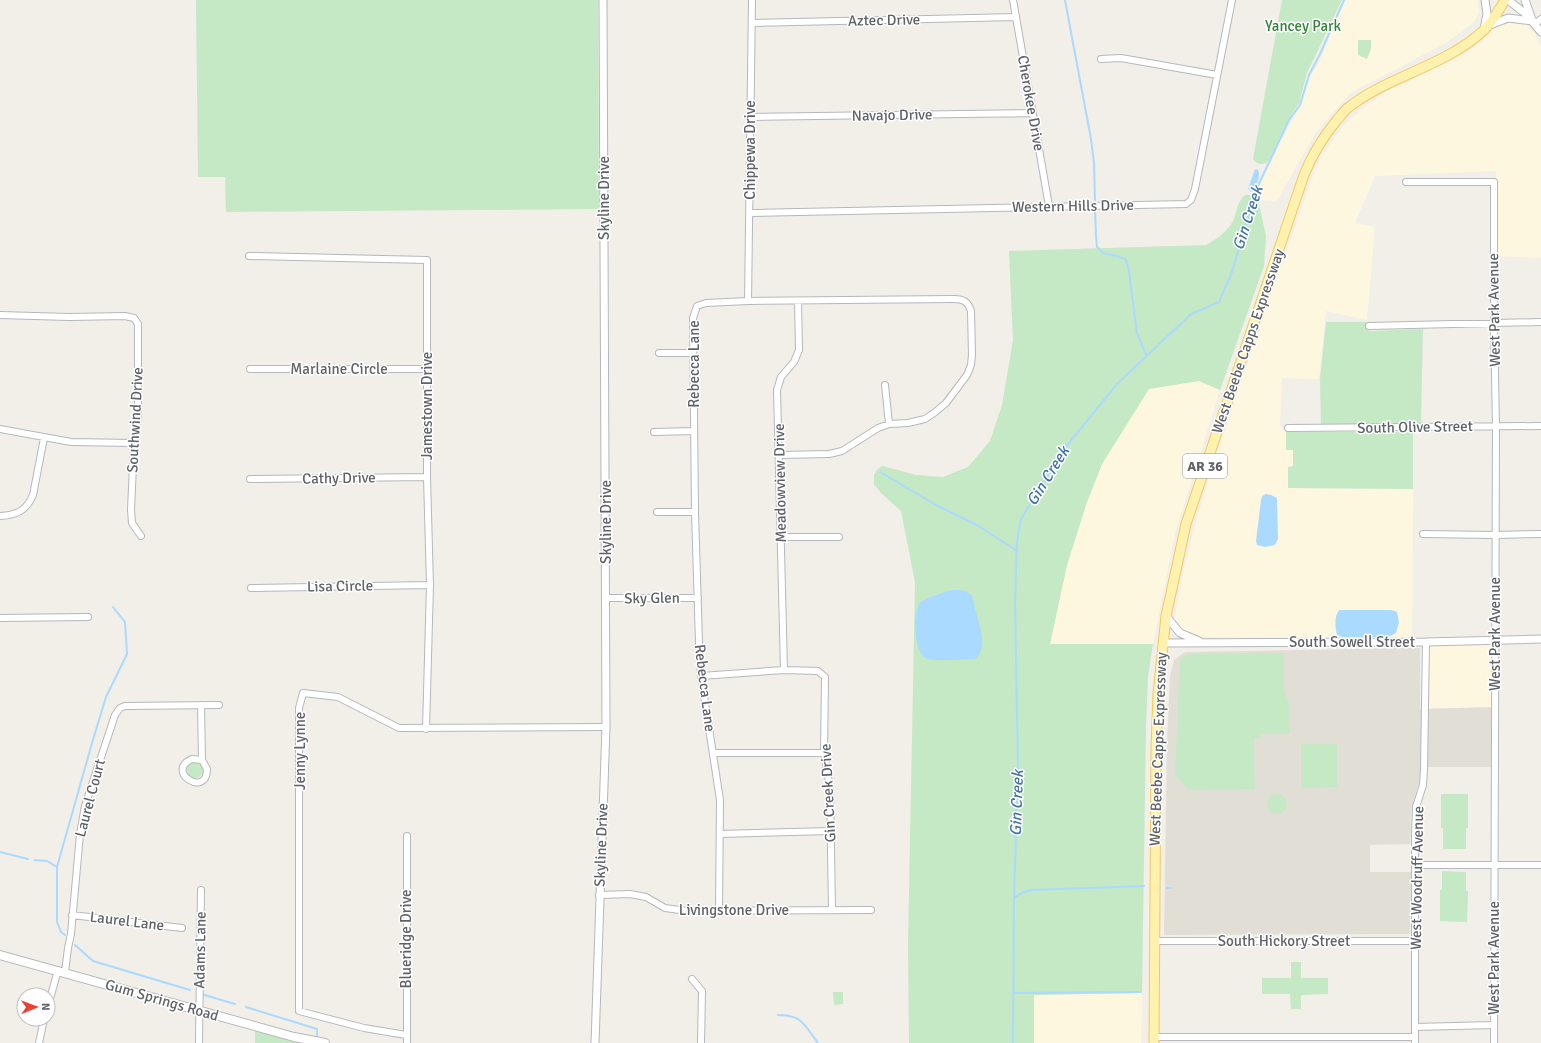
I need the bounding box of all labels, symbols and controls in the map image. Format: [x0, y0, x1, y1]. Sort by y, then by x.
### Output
street label: Aztec Drive [848, 10, 920, 30]
park label: Yancey Park [1265, 17, 1342, 35]
street label: Cherokee Drive [1014, 54, 1048, 152]
street label: Chippewa Drive [741, 100, 759, 200]
street label: Navajo Drive [851, 105, 933, 125]
street label: Skyline Drive [595, 156, 613, 240]
water label: Gin Creek [1228, 182, 1268, 253]
street label: Western Hills Drive [1012, 196, 1134, 216]
street label: West Beebe Capps Expressway [1208, 246, 1288, 436]
street label: West Park Avenue [1484, 253, 1504, 367]
street label: Rebecca Lane [685, 320, 703, 408]
street label: Jamestown Drive [418, 352, 436, 460]
street label: Marlaine Circle [290, 360, 388, 378]
street label: Southwind Drive [123, 367, 147, 473]
street label: South Olive Street [1357, 417, 1473, 437]
street label: Meadowview Drive [770, 423, 790, 543]
water label: Gin Creek [1022, 441, 1075, 509]
road number: AR 36 [1183, 454, 1227, 478]
street label: Cathy Drive [302, 468, 376, 488]
street label: Skyline Drive [597, 480, 615, 564]
street label: Lisa Circle [307, 576, 373, 596]
street label: West Park Avenue [1486, 577, 1504, 691]
street label: Sky Glen [624, 589, 680, 607]
street label: South Sowell Street [1289, 633, 1415, 651]
street label: Rebecca Lane [691, 643, 719, 733]
street label: West Beebe Capps Expressway [1146, 652, 1170, 846]
street label: Jenny Lynne [291, 712, 309, 790]
street label: Gin Creek Drive [816, 743, 840, 843]
street label: Laurel Court [71, 757, 109, 839]
water label: Gin Creek [1006, 768, 1028, 836]
street label: Skyline Drive [591, 803, 611, 887]
street label: West Woodruff Avenue [1407, 806, 1427, 950]
street label: Blueridge Drive [397, 889, 415, 989]
street label: Livingstone Drive [679, 901, 789, 919]
street label: West Park Avenue [1485, 901, 1503, 1015]
street label: Laurel Lane [89, 908, 165, 934]
street label: Adams Lane [190, 911, 210, 989]
street label: South Hickory Street [1218, 932, 1350, 950]
street label: Gum Springs Road [103, 975, 221, 1025]
north arrow [16, 987, 56, 1027]
text: N [39, 1003, 52, 1011]

